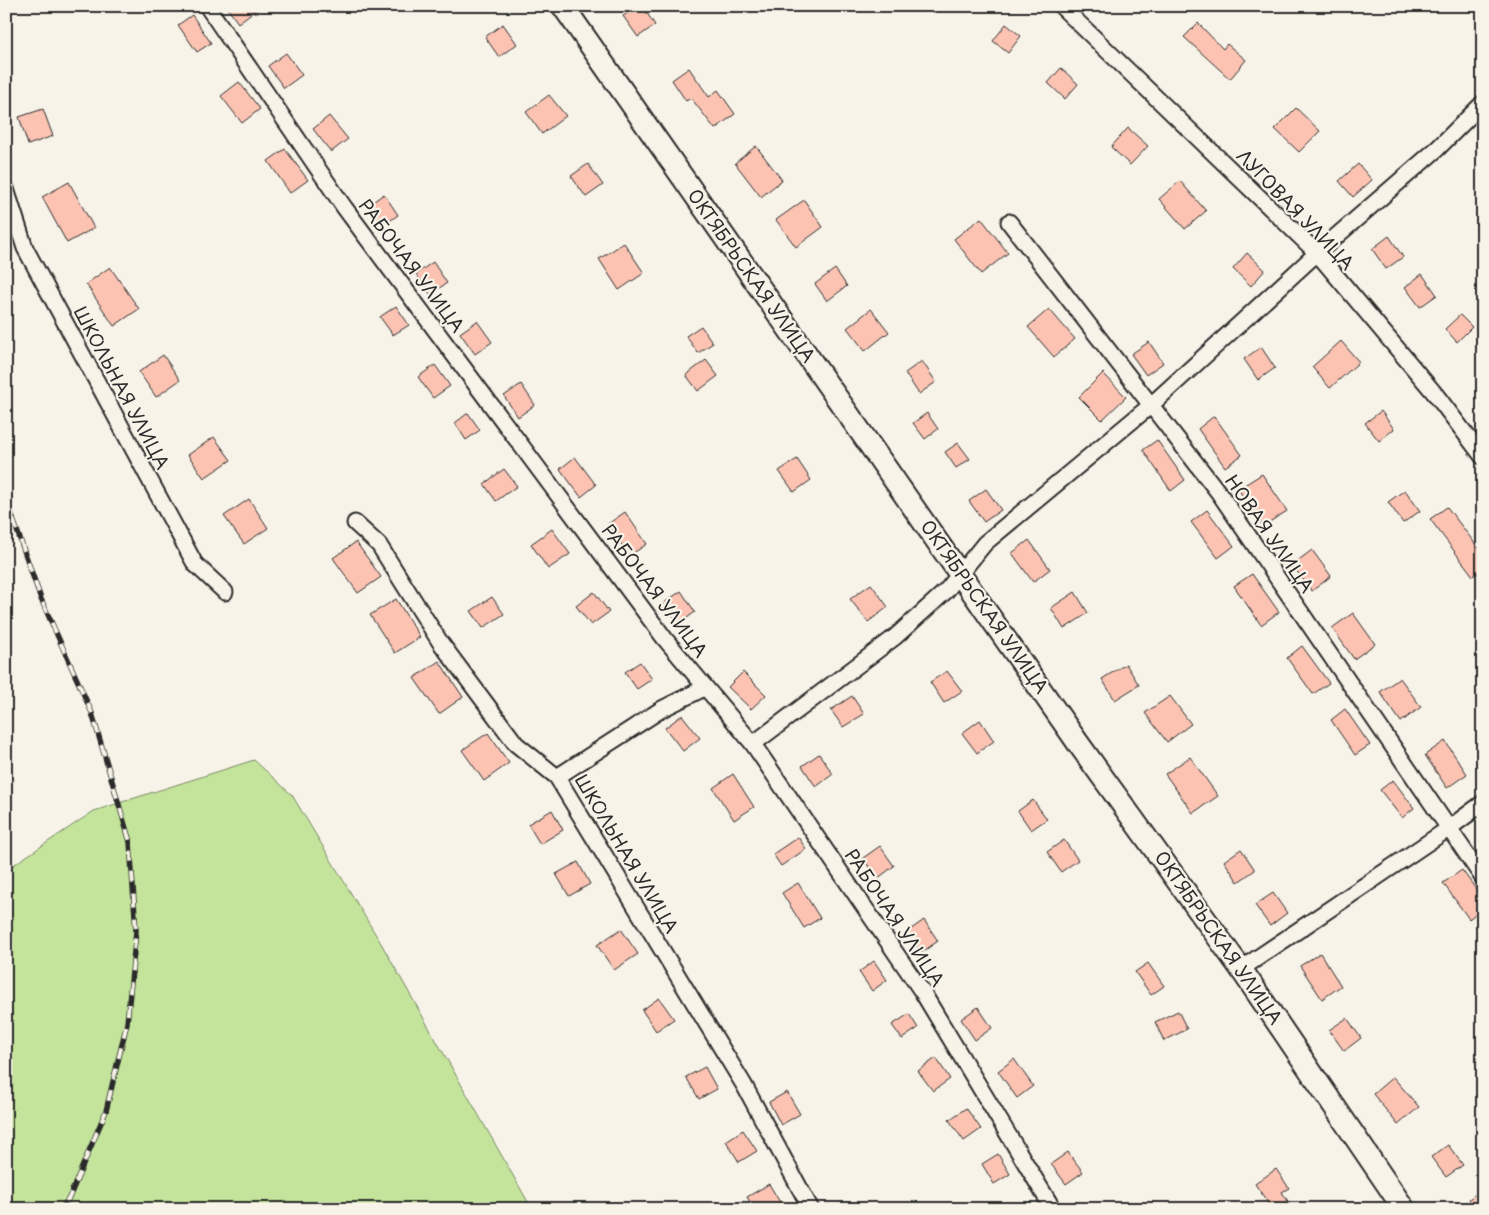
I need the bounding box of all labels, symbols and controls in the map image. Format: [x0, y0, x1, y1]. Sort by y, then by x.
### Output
street label: ЛУГОВАЯ УЛИЦА [1231, 142, 1361, 276]
street label: ОКТЯБРЬСКАЯ УЛИЦА [682, 183, 823, 368]
street label: РАБОЧАЯ УЛИЦА [353, 193, 472, 338]
street label: ШКОЛЬНАЯ УЛИЦА [68, 301, 177, 474]
street label: НОВАЯ УЛИЦА [1219, 468, 1321, 598]
street label: ОКТЯБРЬСКАЯ УЛИЦА [915, 514, 1056, 699]
street label: РАБОЧАЯ УЛИЦА [596, 518, 715, 663]
street label: ШКОЛЬНАЯ УЛИЦА [569, 768, 686, 938]
street label: РАБОЧАЯ УЛИЦА [839, 843, 952, 992]
street label: ОКТЯБРЬСКАЯ УЛИЦА [1149, 845, 1290, 1030]

